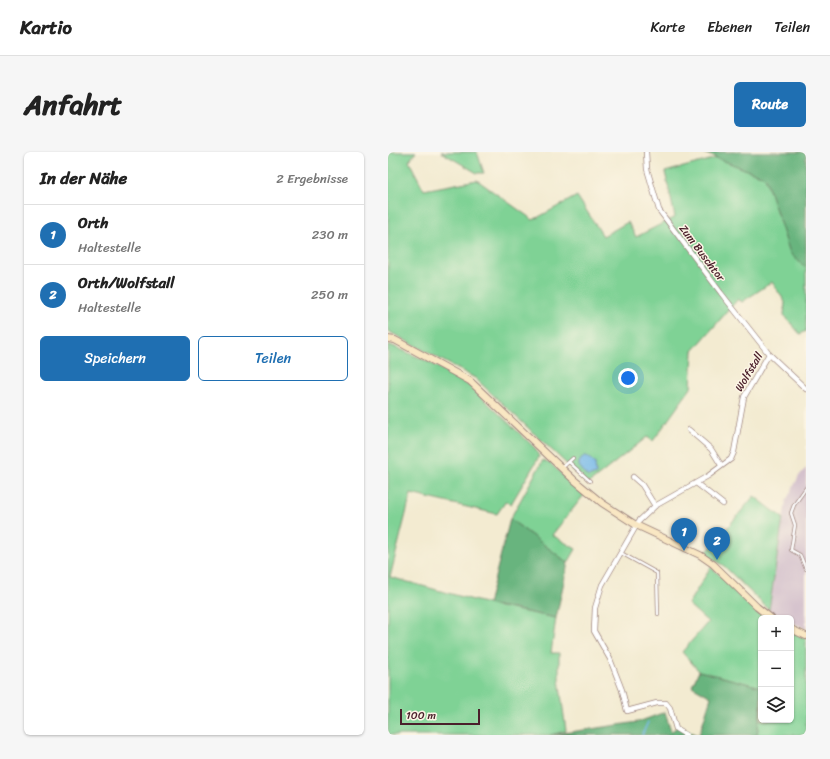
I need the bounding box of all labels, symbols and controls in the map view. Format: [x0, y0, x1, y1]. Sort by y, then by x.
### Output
text: Kartio [20, 11, 72, 44]
text: Karte [651, 15, 685, 40]
text: Ebenen [707, 15, 752, 40]
text: Teilen [774, 15, 810, 40]
text: Anfahrt [24, 80, 122, 129]
button: Route [734, 82, 806, 127]
text: In der Nähe [40, 163, 127, 193]
text: 2 Ergebnisse [276, 167, 348, 190]
text: Orth [78, 210, 108, 236]
street label: Zum Buschtor [674, 220, 730, 286]
text: 1 [50, 223, 56, 246]
text: 230 m [312, 223, 348, 246]
text: Haltestelle [78, 236, 141, 259]
text: Orth/Wolfstall [78, 270, 174, 296]
text: 2 [49, 283, 57, 306]
text: 250 m [311, 283, 348, 306]
text: Haltestelle [78, 296, 141, 319]
button: Speichern [40, 336, 190, 381]
button: Teilen [198, 336, 348, 381]
street label: Wolfstall [730, 348, 769, 395]
your location [618, 368, 638, 388]
pin: 1 [671, 518, 697, 551]
pin: 2 [704, 527, 730, 560]
map controls [758, 615, 794, 723]
button: + [758, 615, 794, 651]
button: − [758, 651, 794, 687]
button: layers [758, 687, 794, 723]
text: 100 m [406, 706, 436, 725]
scale bar [400, 707, 480, 726]

